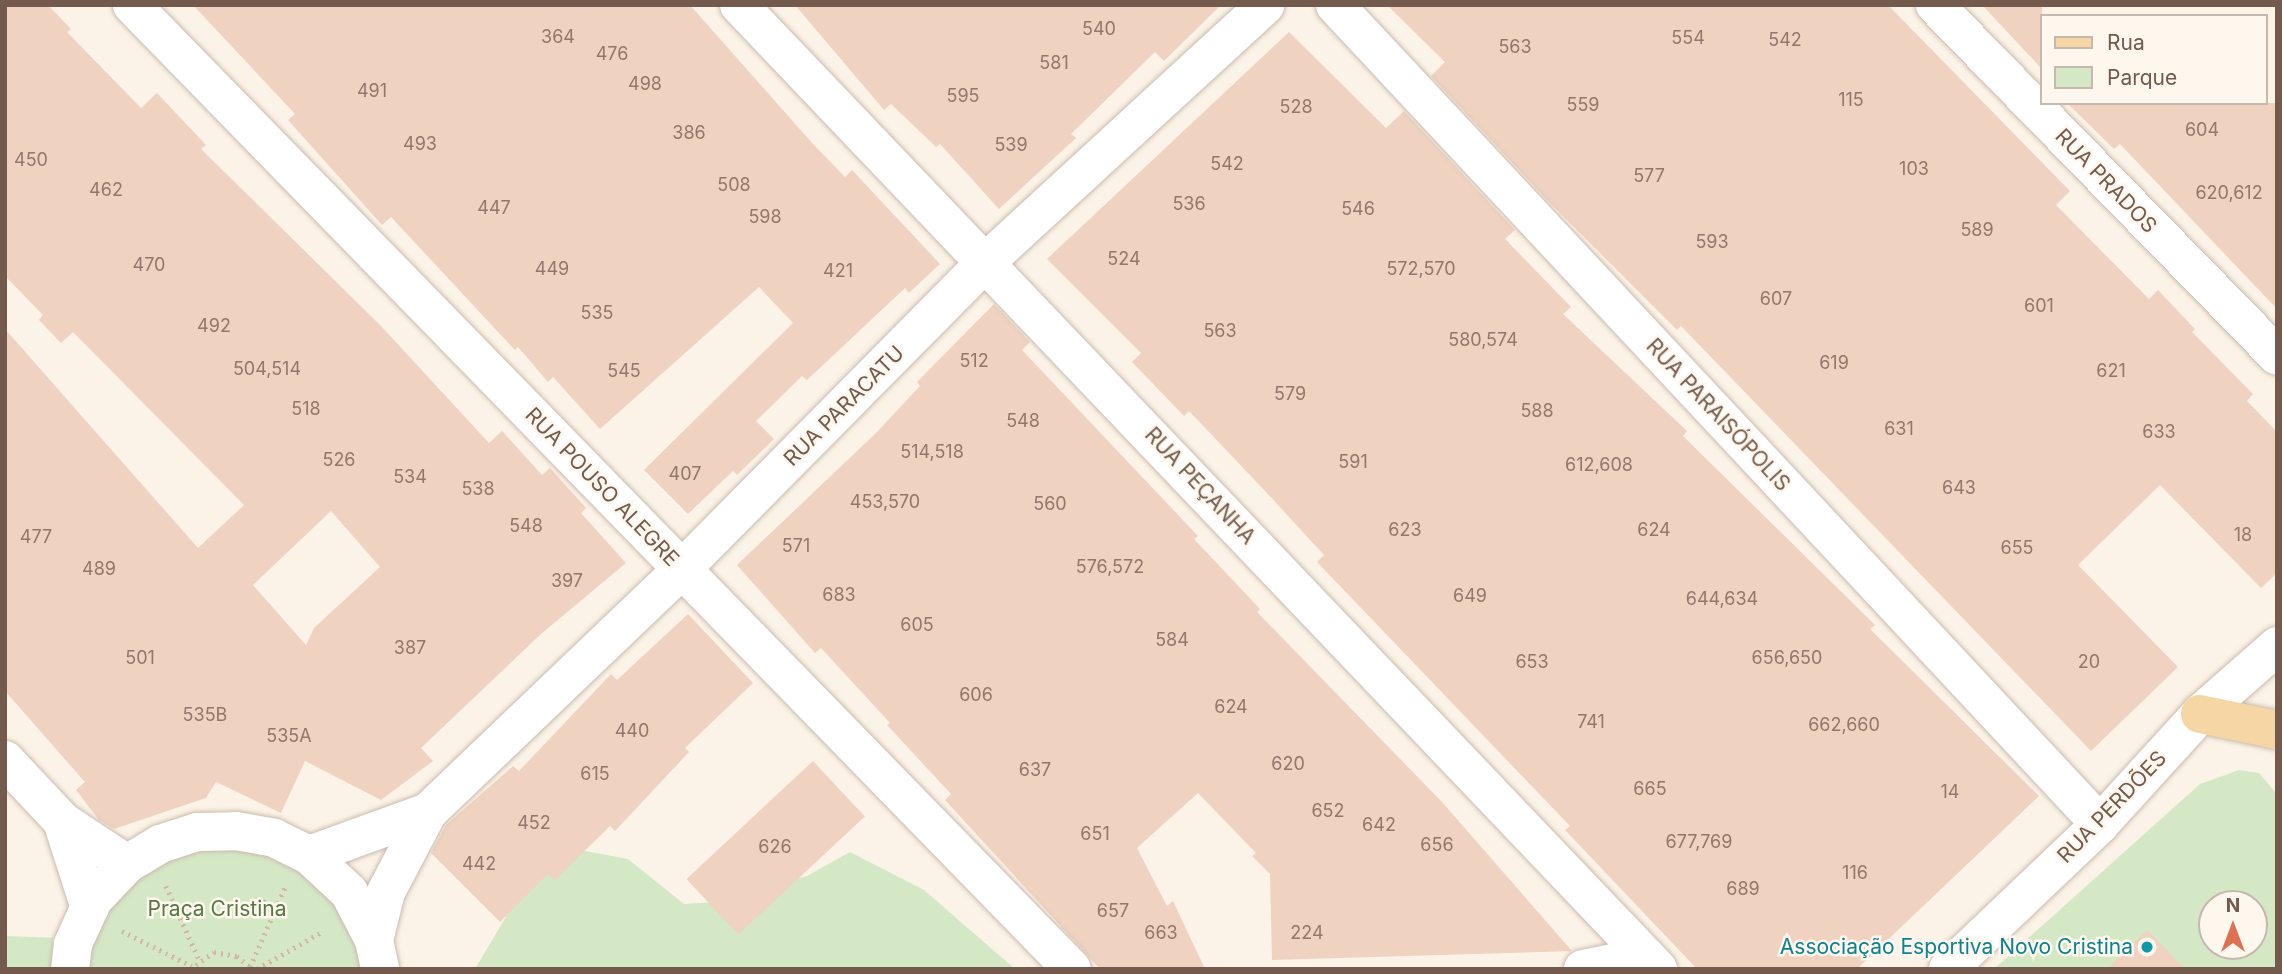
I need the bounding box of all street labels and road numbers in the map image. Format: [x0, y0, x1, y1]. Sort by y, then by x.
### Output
street label: RUA PRADOS [2050, 124, 2162, 238]
street label: RUA PARAISÓPOLIS [1641, 334, 1795, 496]
street label: RUA PARACATU [779, 341, 909, 471]
street label: RUA POUSO ALEGRE [520, 403, 684, 571]
street label: RUA PEÇANHA [1139, 422, 1261, 550]
street label: RUA PERDÕES [2052, 746, 2172, 868]

